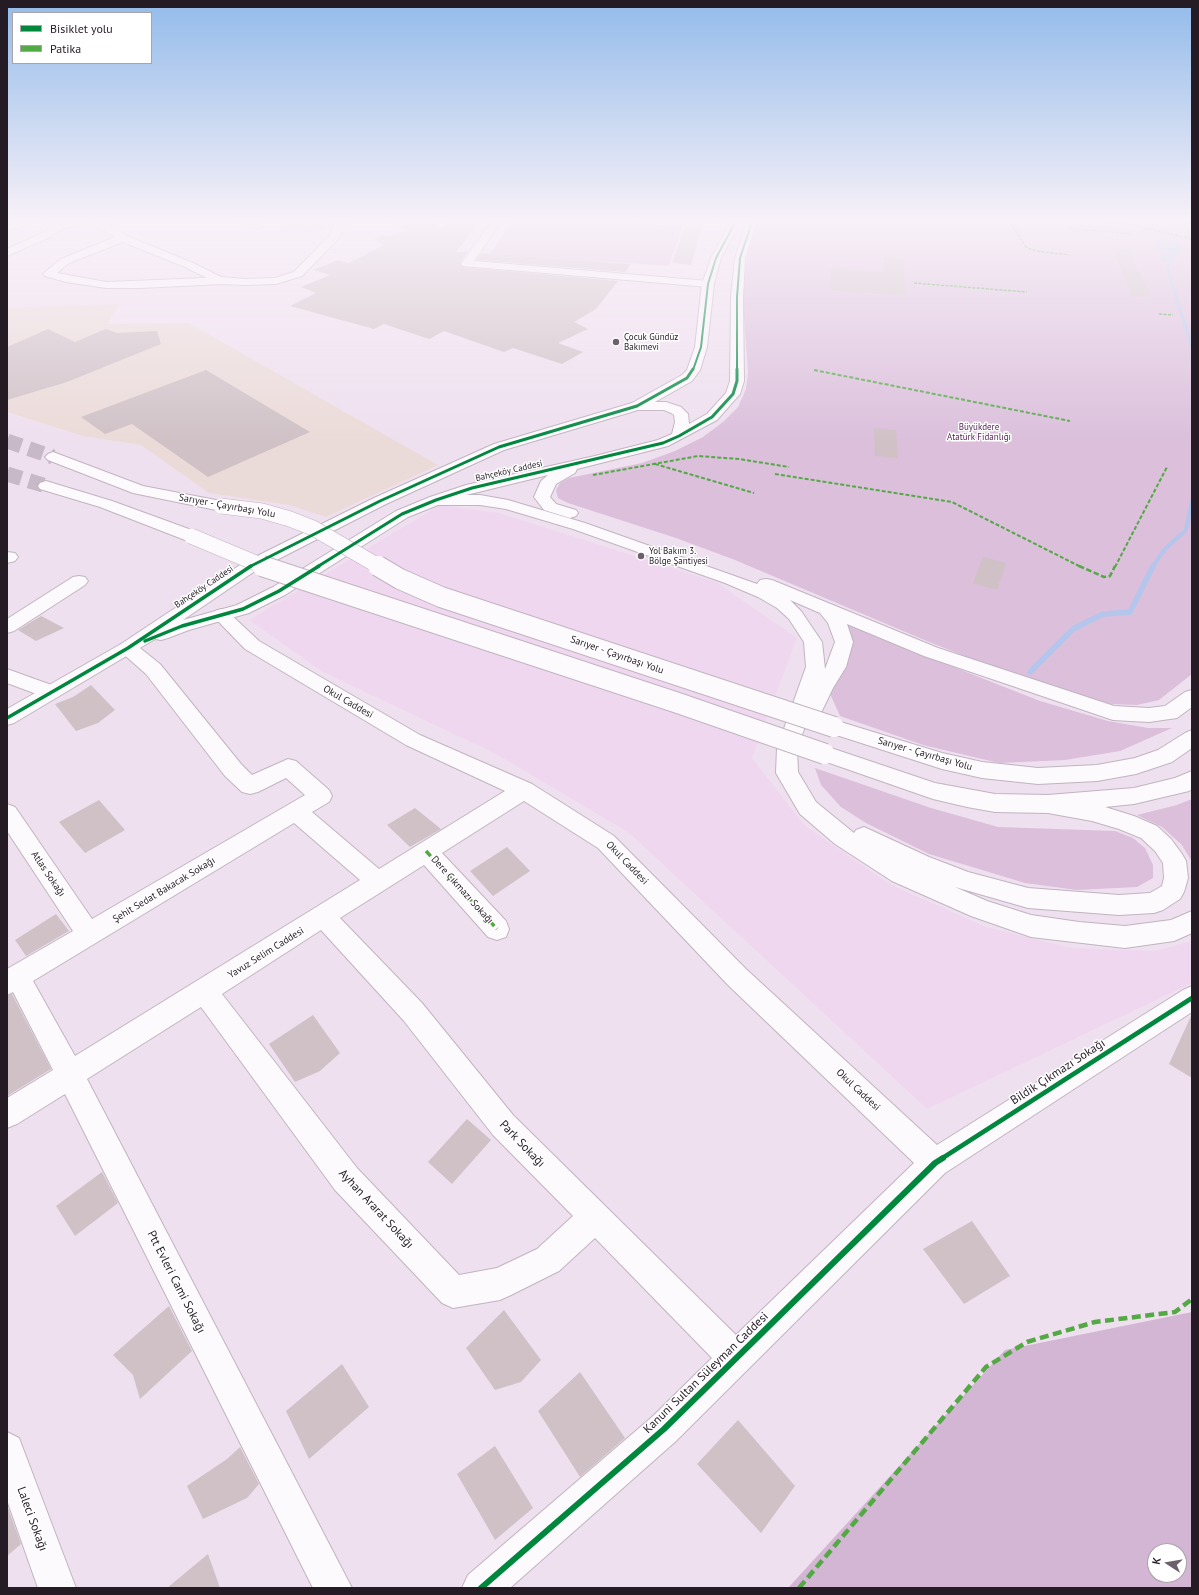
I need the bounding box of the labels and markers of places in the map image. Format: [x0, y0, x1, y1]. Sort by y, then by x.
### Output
place label: Çocuk Gündüz Bakımevi [624, 332, 678, 353]
marker: Çocuk Gündüz Bakımevi [611, 337, 621, 347]
place label: Yol Bakım 3. Bölge Şantiyesi [649, 546, 708, 567]
marker: Yol Bakım 3. Bölge Şantiyesi [636, 551, 646, 561]

